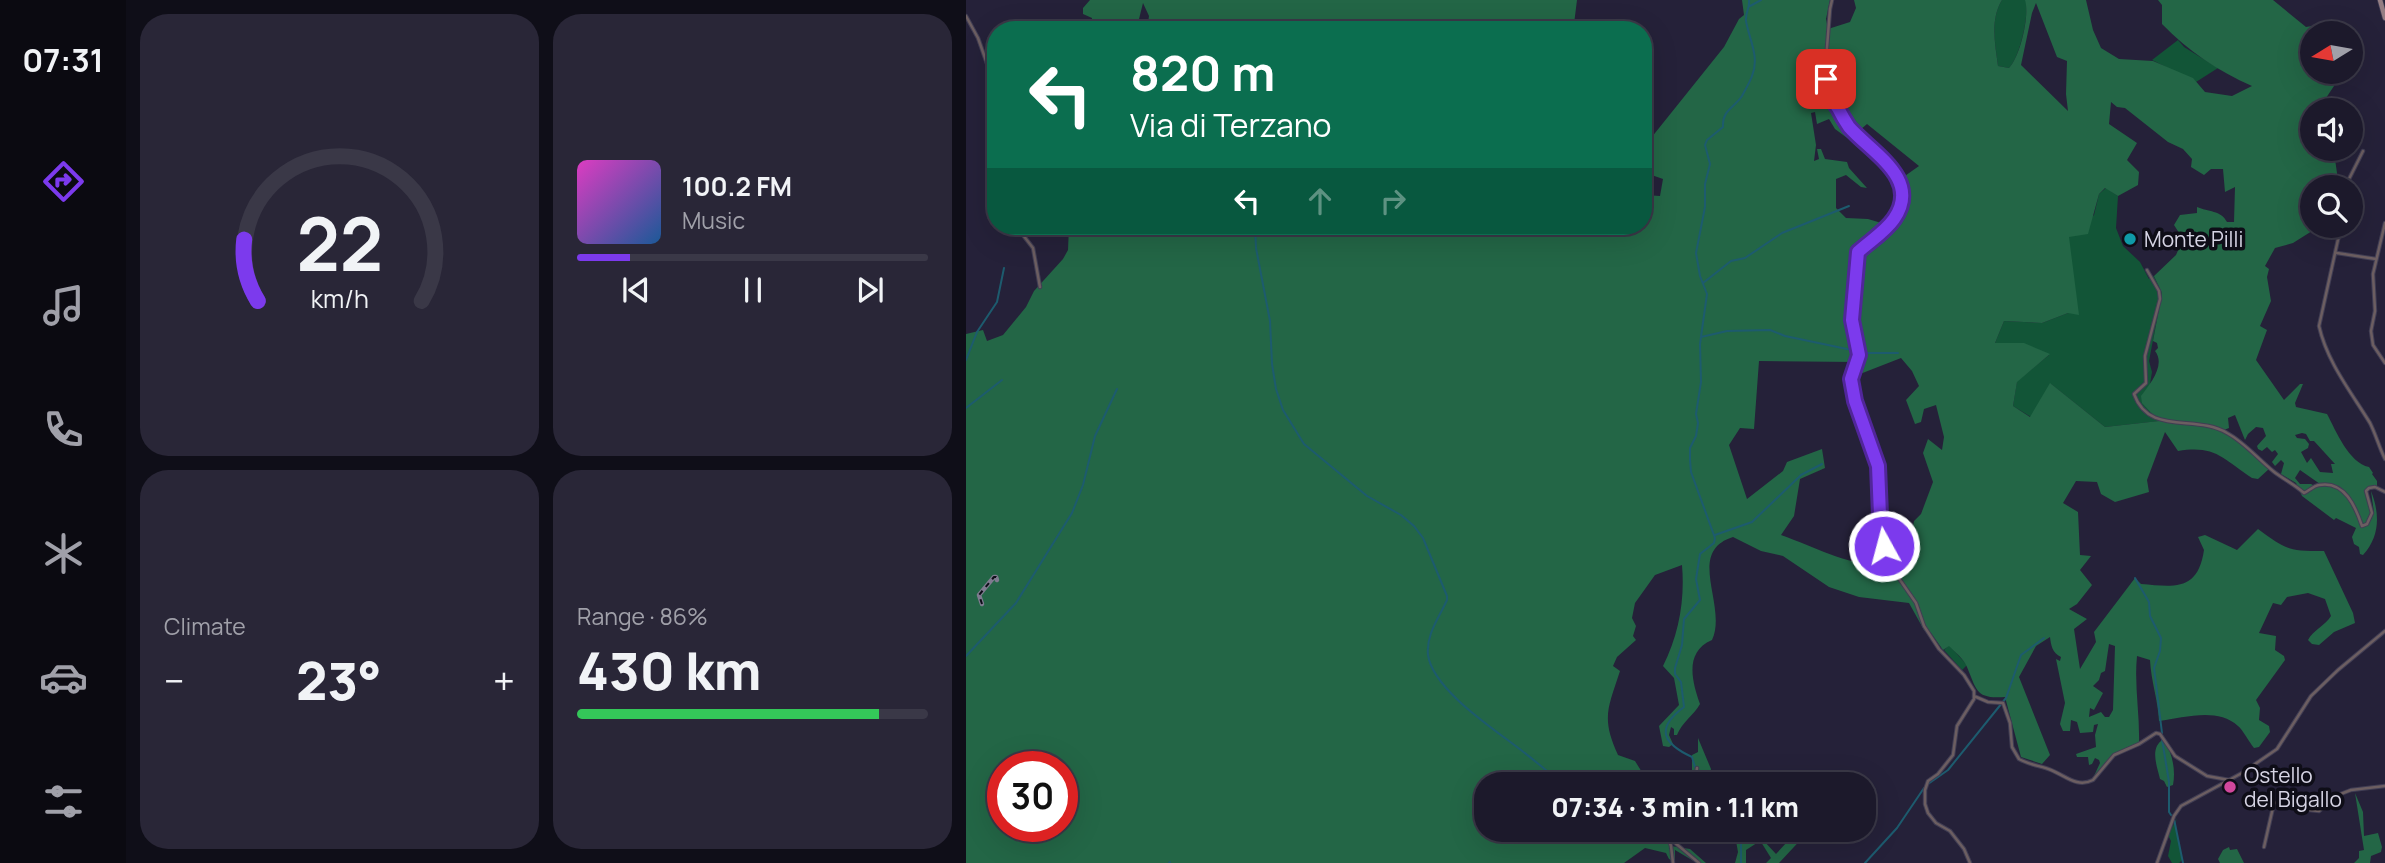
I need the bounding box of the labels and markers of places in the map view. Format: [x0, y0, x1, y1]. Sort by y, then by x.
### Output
pin [1796, 49, 1856, 109]
place label: Monte Pilli [2144, 225, 2243, 253]
marker: Monte Pilli [2122, 231, 2138, 247]
place label: Ostello del Bigallo [2244, 761, 2342, 813]
marker: Ostello del Bigallo [2222, 779, 2238, 795]

